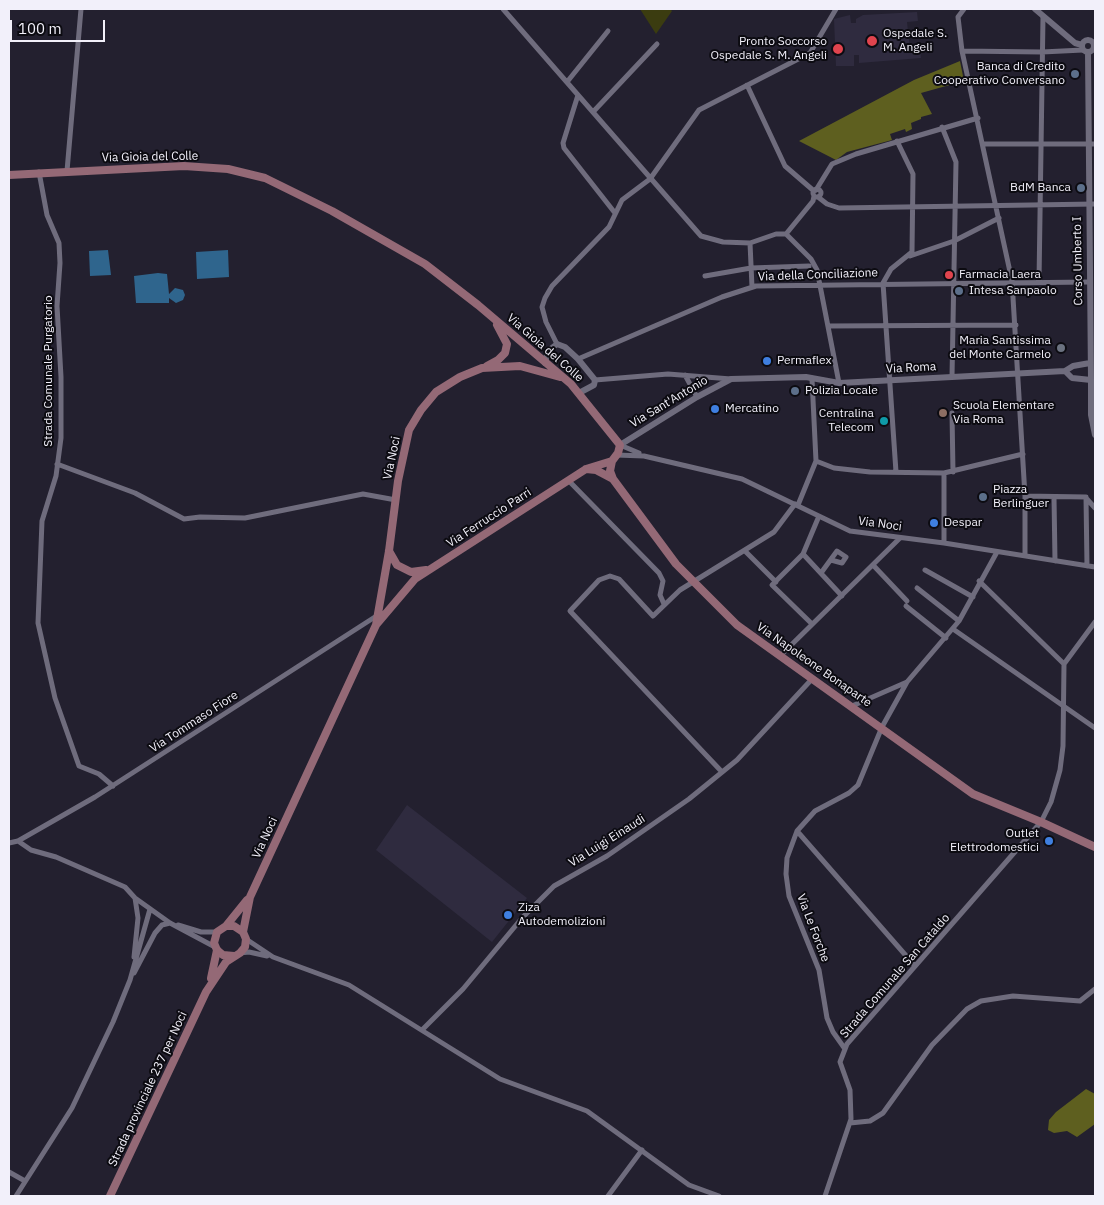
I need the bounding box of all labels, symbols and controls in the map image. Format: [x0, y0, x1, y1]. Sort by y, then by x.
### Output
scale bar [12, 10, 108, 42]
text: 100 m [18, 19, 62, 38]
place label: Ospedale S. M. Angeli [883, 27, 947, 55]
marker: Ospedale S. M. Angeli [865, 34, 879, 48]
place label: Pronto Soccorso Ospedale S. M. Angeli [711, 35, 827, 63]
marker: Pronto Soccorso Ospedale S. M. Angeli [831, 42, 845, 56]
place label: Banca di Credito Cooperativo Conversano [934, 60, 1065, 88]
marker: Banca di Credito Cooperativo Conversano [1069, 68, 1081, 80]
street label: Via Gioia del Colle [102, 149, 198, 165]
place label: BdM Banca [1010, 181, 1071, 195]
marker: BdM Banca [1075, 182, 1087, 194]
street label: Corso Umberto I [1070, 216, 1086, 306]
street label: Via della Conciliazione [758, 266, 878, 284]
place label: Farmacia Laera [959, 268, 1041, 282]
marker: Farmacia Laera [943, 269, 955, 281]
place label: Intesa Sanpaolo [969, 284, 1057, 298]
marker: Intesa Sanpaolo [953, 285, 965, 297]
street label: Strada Comunale Purgatorio [42, 295, 56, 447]
street label: Via Gioia del Colle [504, 311, 586, 385]
place label: Maria Santissima del Monte Carmelo [949, 334, 1051, 362]
marker: Maria Santissima del Monte Carmelo [1055, 342, 1067, 354]
place label: Permaflex [777, 354, 832, 368]
marker: Permaflex [761, 355, 773, 367]
street label: Via Roma [885, 359, 937, 377]
street label: Via Sant'Antonio [627, 373, 711, 431]
place label: Polizia Locale [805, 384, 878, 398]
marker: Polizia Locale [789, 385, 801, 397]
place label: Scuola Elementare Via Roma [953, 399, 1054, 427]
place label: Mercatino [725, 402, 779, 416]
marker: Mercatino [709, 403, 721, 415]
place label: Centralina Telecom [819, 407, 874, 435]
marker: Scuola Elementare Via Roma [937, 407, 949, 419]
marker: Centralina Telecom [878, 415, 890, 427]
street label: Via Noci [380, 435, 404, 481]
place label: Piazza Berlinguer [993, 483, 1049, 511]
street label: Via Ferruccio Parri [444, 485, 534, 551]
marker: Piazza Berlinguer [977, 491, 989, 503]
street label: Via Noci [857, 514, 903, 534]
place label: Despar [944, 516, 982, 530]
marker: Despar [928, 517, 940, 529]
street label: Via Napoleone Bonaparte [754, 620, 874, 710]
street label: Via Tommaso Fiore [147, 688, 241, 756]
street label: Via Luigi Einaudi [566, 812, 648, 870]
street label: Via Noci [249, 815, 281, 861]
place label: Outlet Elettrodomestici [950, 827, 1039, 855]
marker: Outlet Elettrodomestici [1043, 835, 1055, 847]
street label: Via Le Forche [793, 892, 833, 964]
place label: Ziza Autodemolizioni [518, 901, 606, 929]
marker: Ziza Autodemolizioni [502, 909, 514, 921]
street label: Strada Comunale San Cataldo [837, 911, 953, 1041]
street label: Strada provinciale 237 per Noci [106, 1009, 190, 1169]

